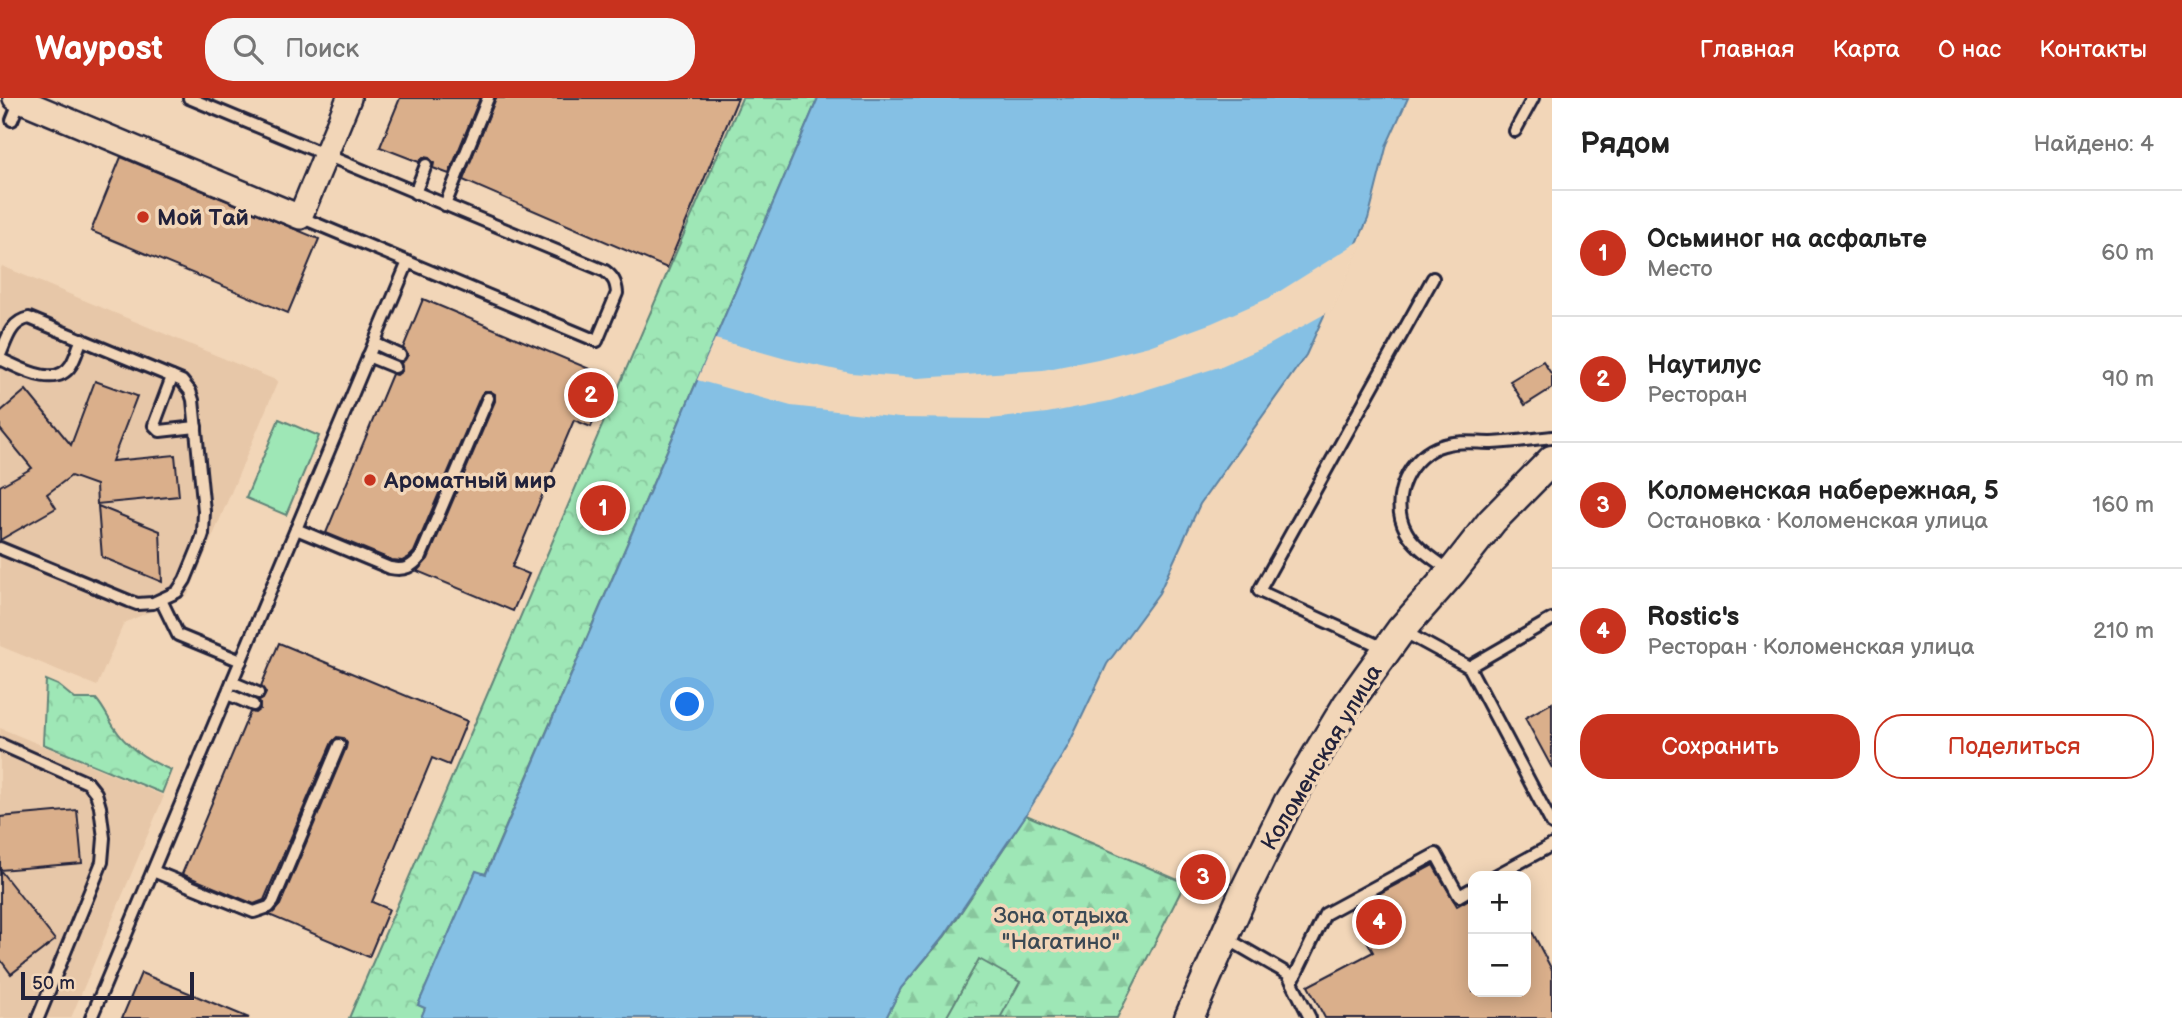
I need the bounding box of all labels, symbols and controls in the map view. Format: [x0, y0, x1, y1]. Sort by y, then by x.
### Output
search box [205, 18, 695, 81]
text: Waypost [35, 29, 163, 69]
icon: search [229, 30, 267, 68]
text: Поиск [285, 34, 359, 65]
text: Главная [1700, 35, 1794, 64]
text: Карта [1832, 35, 1900, 64]
text: О нас [1938, 35, 2001, 64]
text: Контакты [2039, 35, 2147, 64]
text: Рядом [1580, 126, 1670, 162]
text: Найдено: 4 [2034, 130, 2154, 158]
place label: Мой Тай [157, 204, 249, 232]
marker: Мой Тай [135, 209, 151, 225]
text: Осьминог на асфальте [1647, 224, 1927, 255]
text: 1 [1598, 239, 1608, 267]
text: 60 m [2101, 239, 2154, 267]
text: Место [1647, 255, 1713, 283]
text: Наутилус [1647, 350, 1761, 381]
text: 2 [1596, 365, 1610, 393]
text: 90 m [2102, 365, 2154, 393]
pin: 2 [568, 369, 614, 421]
text: Ресторан [1647, 381, 1747, 409]
place label: Ароматный мир [383, 467, 556, 495]
marker: Ароматный мир [362, 472, 378, 488]
text: Коломенская набережная, 5 [1647, 476, 1999, 507]
pin: 1 [580, 482, 626, 534]
text: 3 [1596, 491, 1610, 519]
text: 160 m [2092, 491, 2154, 519]
text: Остановка · Коломенская улица [1647, 507, 1988, 535]
text: Rostic's [1647, 602, 1739, 633]
text: 4 [1596, 617, 1610, 645]
text: 210 m [2093, 617, 2154, 645]
text: Ресторан · Коломенская улица [1647, 633, 1974, 661]
street label: Коломенская улица [1255, 659, 1389, 856]
your location [670, 687, 704, 721]
button: Сохранить [1580, 714, 1860, 779]
button: Поделиться [1874, 714, 2154, 779]
pin: 3 [1180, 851, 1226, 903]
map controls [1468, 871, 1531, 997]
button: + [1468, 871, 1531, 934]
pin: 4 [1356, 896, 1402, 948]
park label: Зона отдыха "Нагатино" [994, 902, 1129, 956]
button: − [1468, 934, 1531, 997]
scale bar [21, 969, 194, 1001]
text: 50 m [32, 972, 75, 995]

